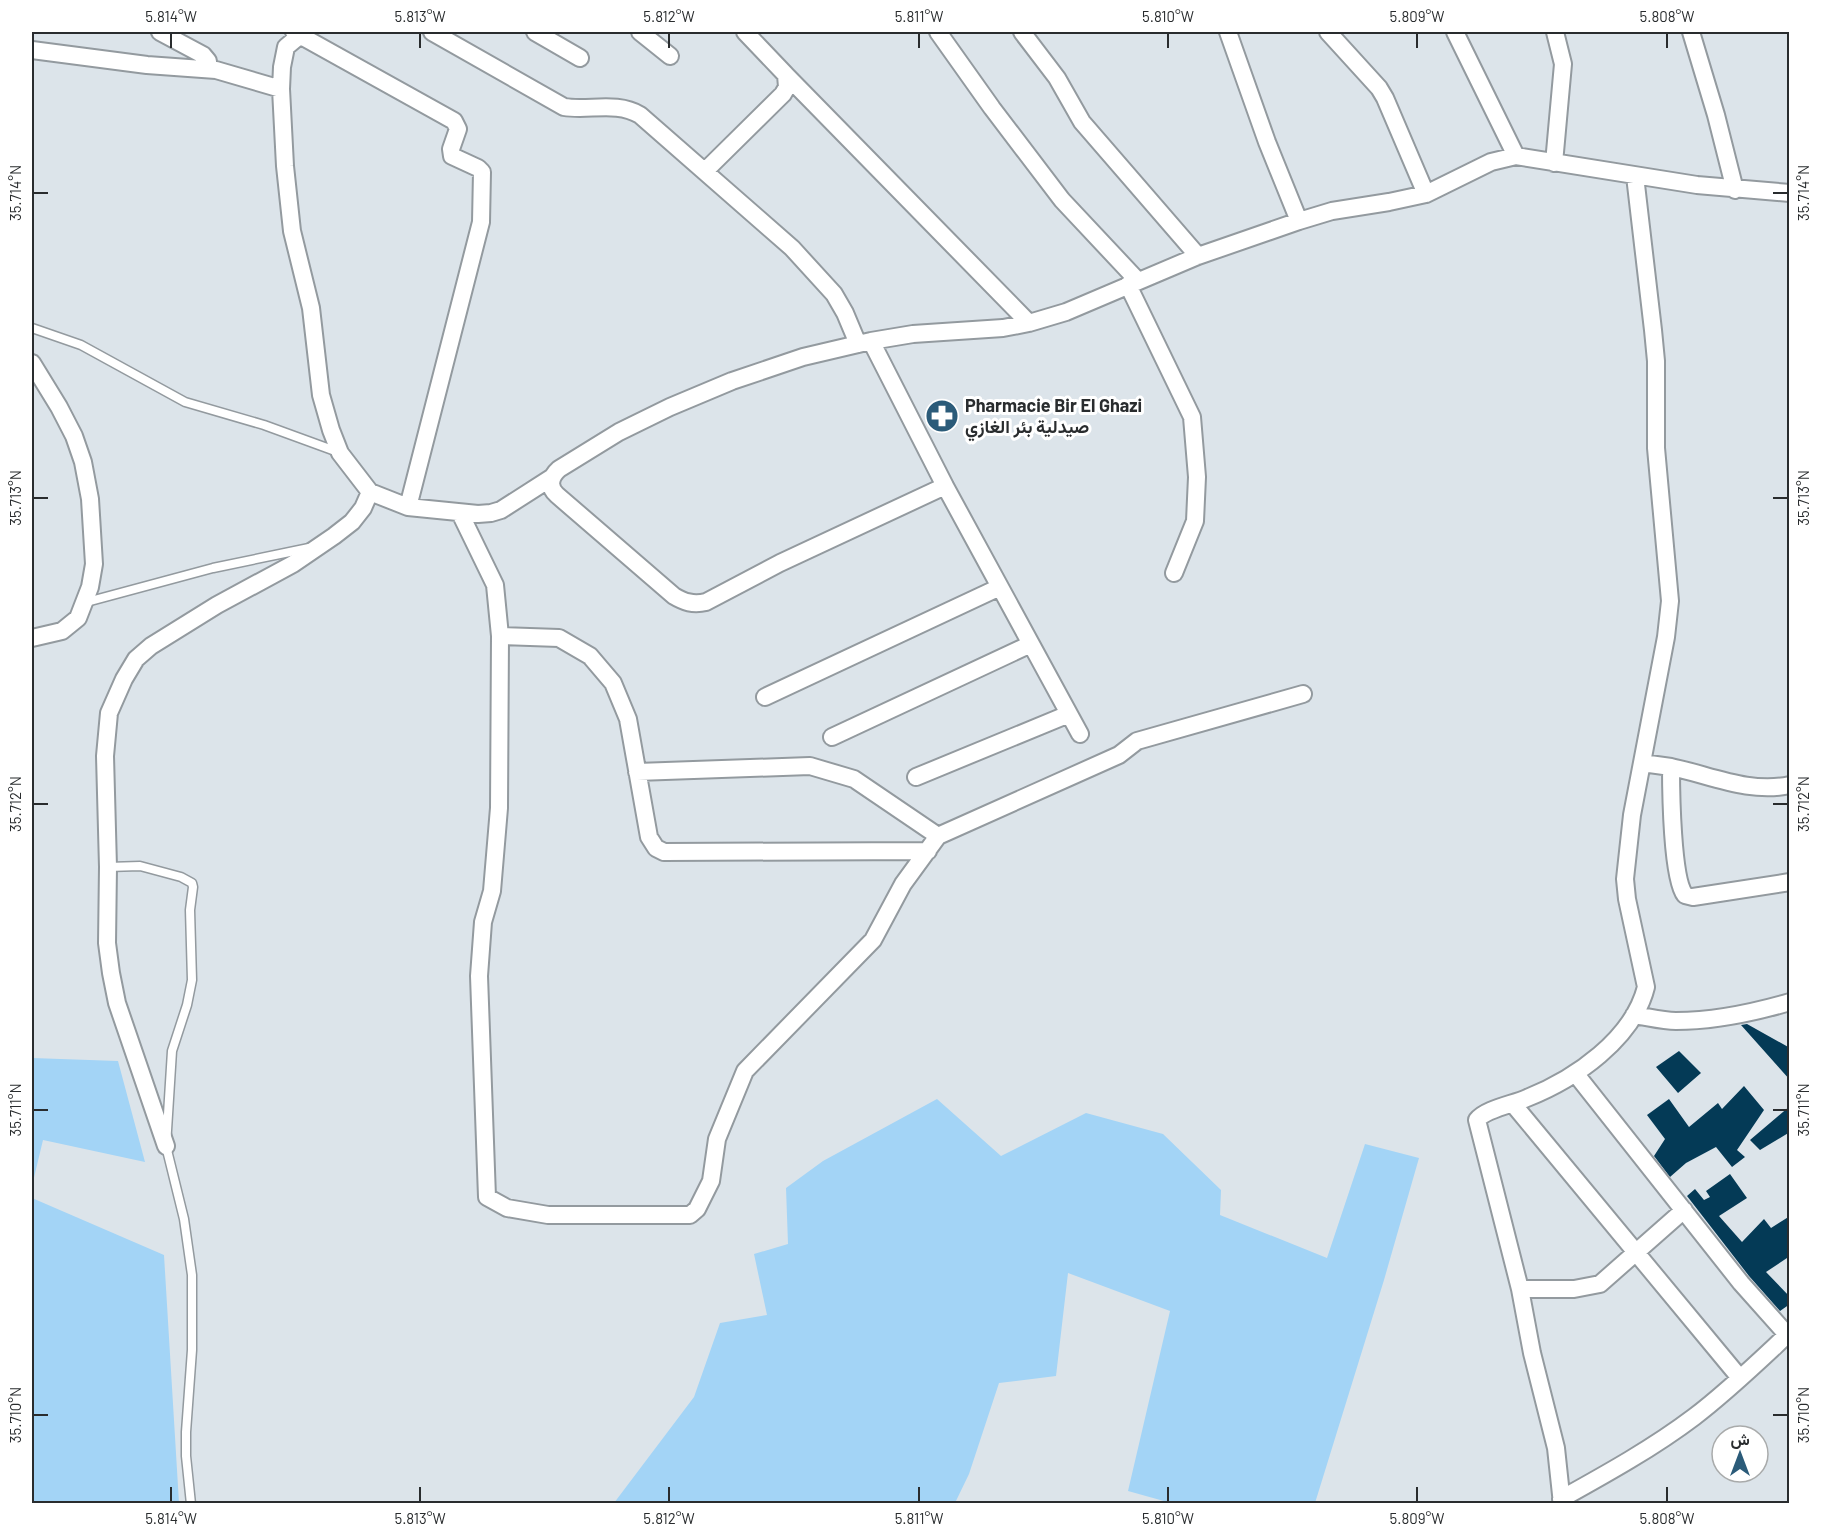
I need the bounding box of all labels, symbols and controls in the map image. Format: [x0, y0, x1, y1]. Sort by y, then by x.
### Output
text: 5.814°W [145, 7, 197, 25]
text: 5.813°W [394, 7, 446, 25]
text: 5.812°W [643, 7, 695, 25]
text: 5.811°W [895, 7, 943, 25]
text: 5.810°W [1142, 7, 1194, 25]
text: 5.809°W [1390, 7, 1444, 25]
text: 5.808°W [1640, 7, 1694, 25]
text: 35.714°N [6, 165, 24, 221]
text: 35.714°N [1794, 165, 1812, 221]
place label: Pharmacie Bir El Ghazi صيدلية بئر الغازي [965, 394, 1142, 442]
pharmacy icon: Pharmacie Bir El Ghazi صيدلية بئر الغازي [924, 398, 960, 434]
text: 35.713°N [6, 470, 24, 526]
text: 35.713°N [1794, 470, 1812, 526]
text: 35.712°N [6, 776, 24, 832]
text: 35.712°N [1794, 776, 1812, 832]
text: 35.711°N [6, 1083, 24, 1137]
text: 35.711°N [1794, 1083, 1812, 1137]
text: 35.710°N [6, 1387, 24, 1443]
text: 35.710°N [1794, 1387, 1812, 1443]
north arrow [1710, 1424, 1770, 1484]
text: ش [1730, 1429, 1750, 1449]
text: 5.814°W [145, 1509, 197, 1527]
text: 5.813°W [394, 1509, 446, 1527]
text: 5.812°W [643, 1509, 695, 1527]
text: 5.811°W [895, 1509, 943, 1527]
text: 5.810°W [1142, 1509, 1194, 1527]
text: 5.809°W [1390, 1509, 1444, 1527]
text: 5.808°W [1640, 1509, 1694, 1527]

